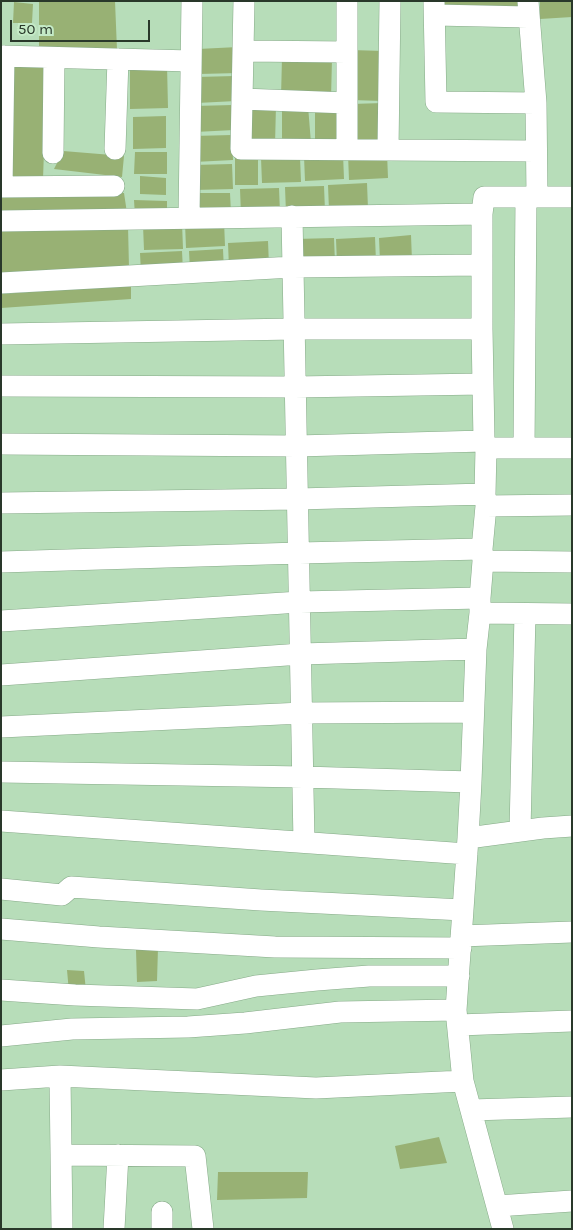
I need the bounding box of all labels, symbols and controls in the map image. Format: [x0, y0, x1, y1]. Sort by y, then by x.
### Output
scale bar [12, 10, 152, 42]
text: 50 m [18, 20, 53, 38]

